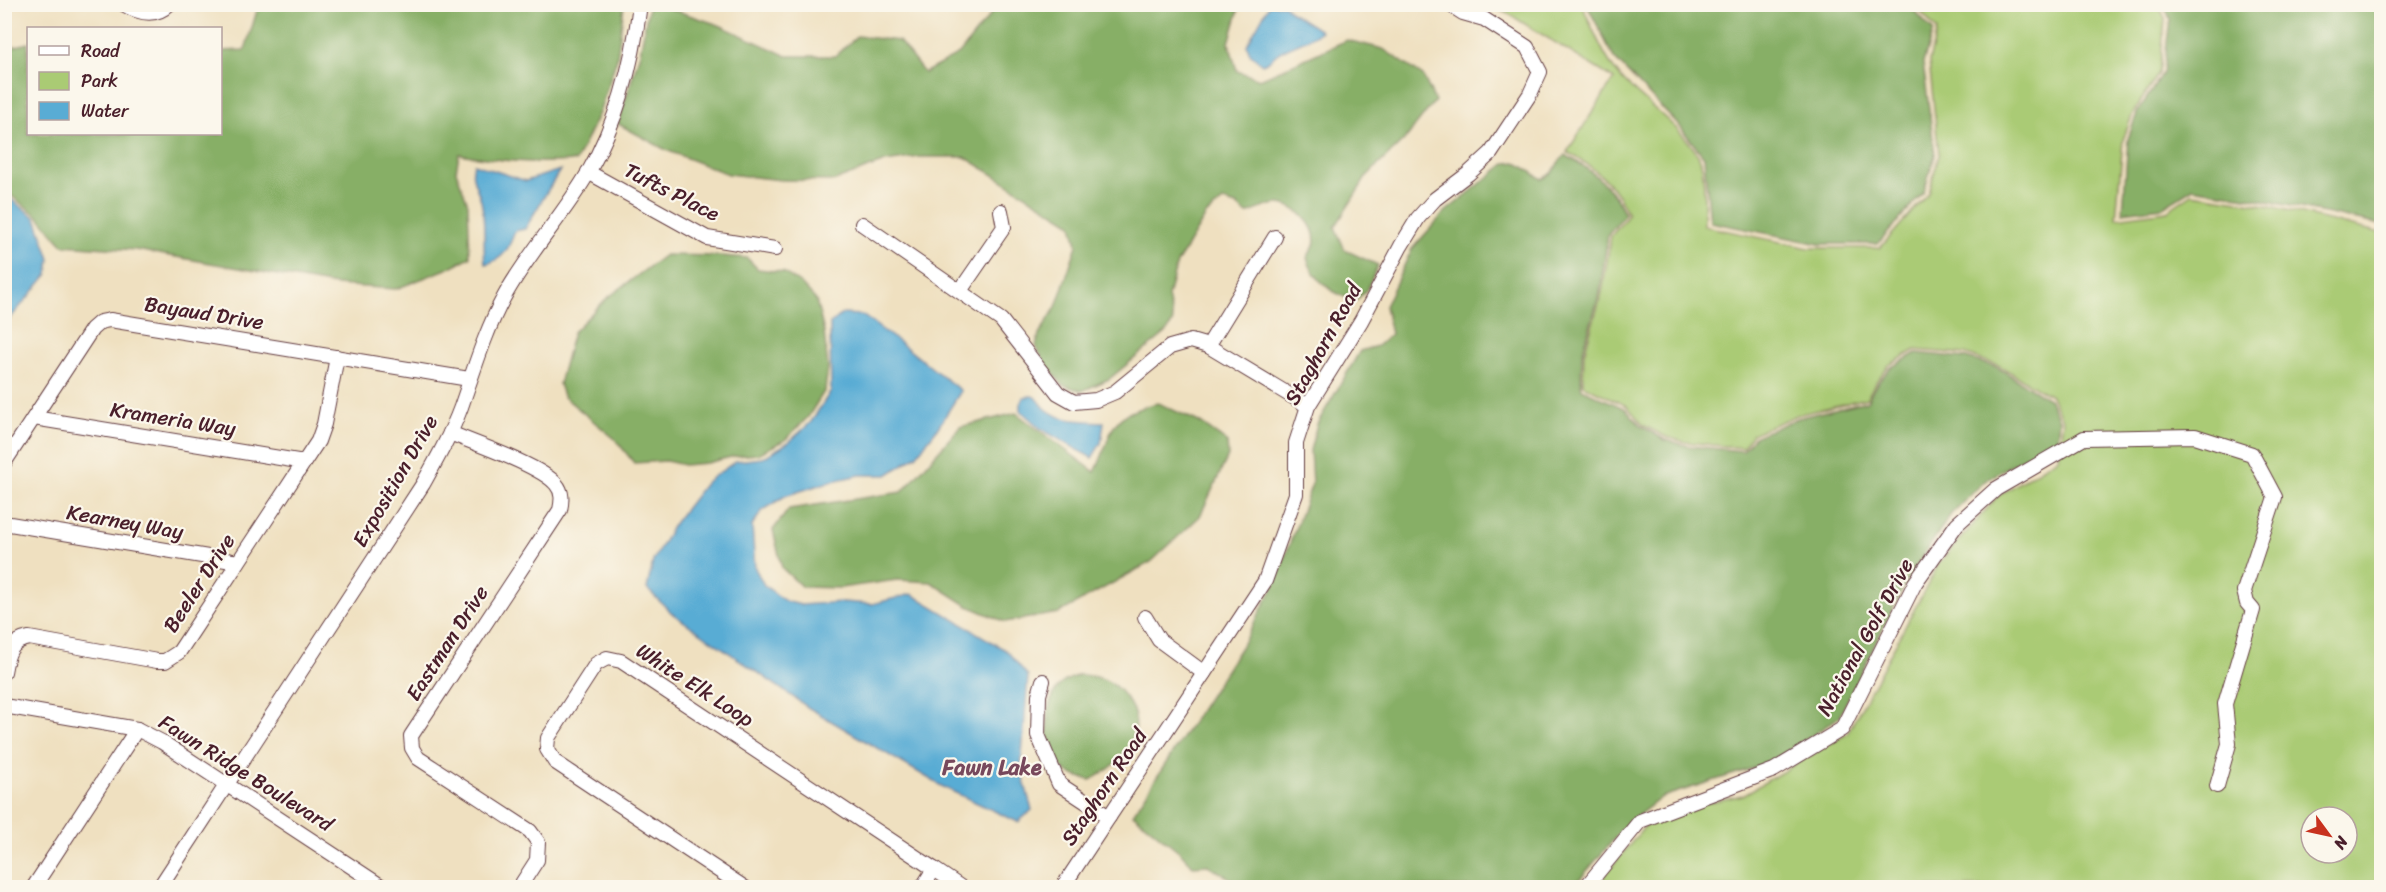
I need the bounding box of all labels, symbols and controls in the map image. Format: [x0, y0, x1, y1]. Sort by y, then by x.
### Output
legend [27, 27, 222, 135]
text: Road [81, 35, 121, 67]
text: Park [81, 65, 118, 97]
text: Water [81, 95, 130, 127]
street label: Tufts Place [617, 152, 727, 232]
street label: Staghorn Road [1274, 274, 1373, 412]
street label: Bayaud Drive [141, 285, 267, 341]
street label: Krameria Way [107, 390, 239, 448]
street label: Exposition Drive [342, 407, 448, 555]
street label: Kearney Way [64, 493, 187, 551]
street label: Beeler Drive [152, 525, 246, 641]
street label: National Golf Drive [1806, 551, 1924, 723]
street label: Eastman Drive [395, 577, 499, 709]
street label: White Elk Loop [628, 632, 762, 738]
street label: Fawn Ridge Boulevard [151, 704, 343, 843]
street label: Staghorn Road [1050, 719, 1159, 854]
district label: Fawn Lake [941, 748, 1042, 787]
north arrow [2299, 805, 2359, 865]
text: N [2325, 830, 2357, 856]

